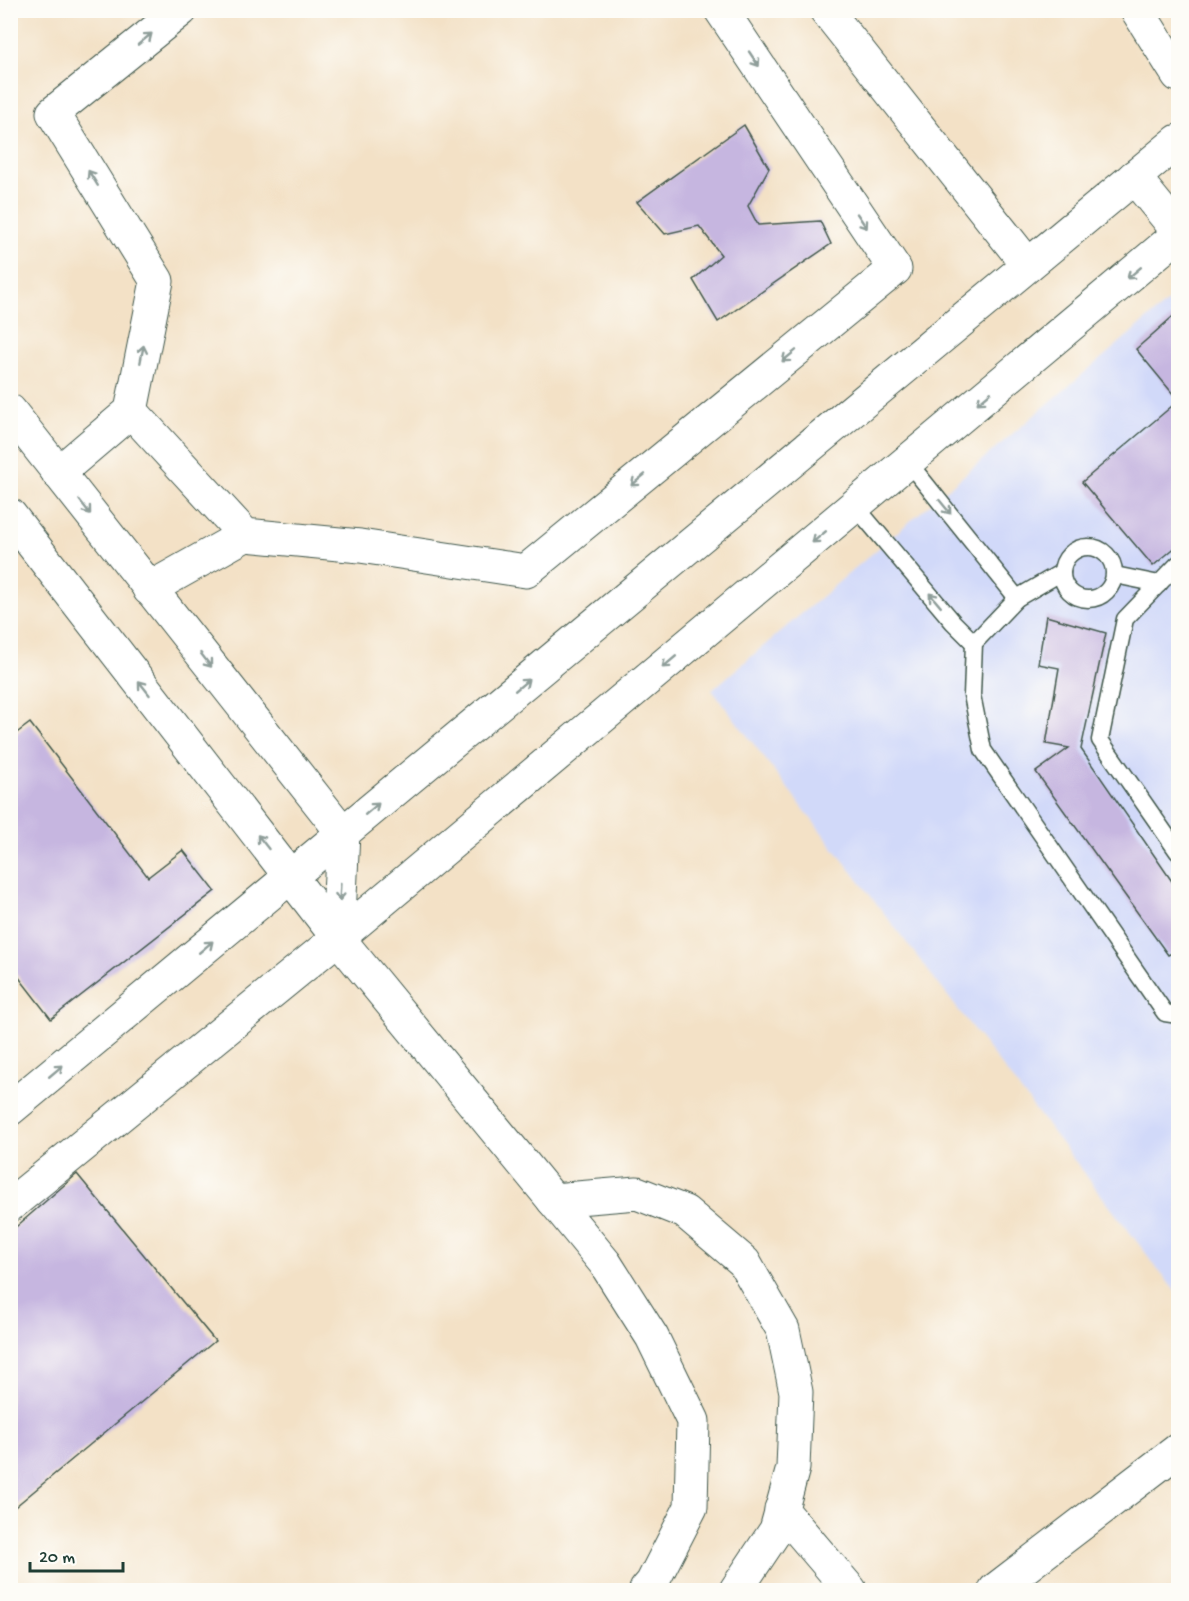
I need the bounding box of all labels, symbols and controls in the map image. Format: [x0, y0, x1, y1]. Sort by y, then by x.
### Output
one-way arrow [137, 32, 153, 45]
one-way arrow [748, 50, 760, 67]
one-way arrow [87, 170, 99, 187]
one-way arrow [856, 212, 868, 229]
one-way arrow [1126, 266, 1142, 279]
one-way arrow [137, 344, 148, 364]
one-way arrow [782, 349, 797, 363]
one-way arrow [977, 391, 992, 405]
one-way arrow [630, 473, 646, 486]
one-way arrow [78, 499, 91, 515]
one-way arrow [938, 499, 951, 515]
one-way arrow [812, 530, 827, 544]
one-way arrow [928, 592, 941, 608]
one-way arrow [199, 652, 212, 668]
one-way arrow [662, 655, 677, 669]
one-way arrow [514, 678, 530, 691]
one-way arrow [138, 680, 151, 696]
one-way arrow [364, 802, 379, 816]
one-way arrow [257, 834, 270, 850]
one-way arrow [335, 881, 346, 901]
one-way arrow [198, 940, 213, 954]
one-way arrow [47, 1065, 63, 1078]
scale bar [30, 1535, 123, 1573]
text: 20 m [39, 1548, 75, 1569]

